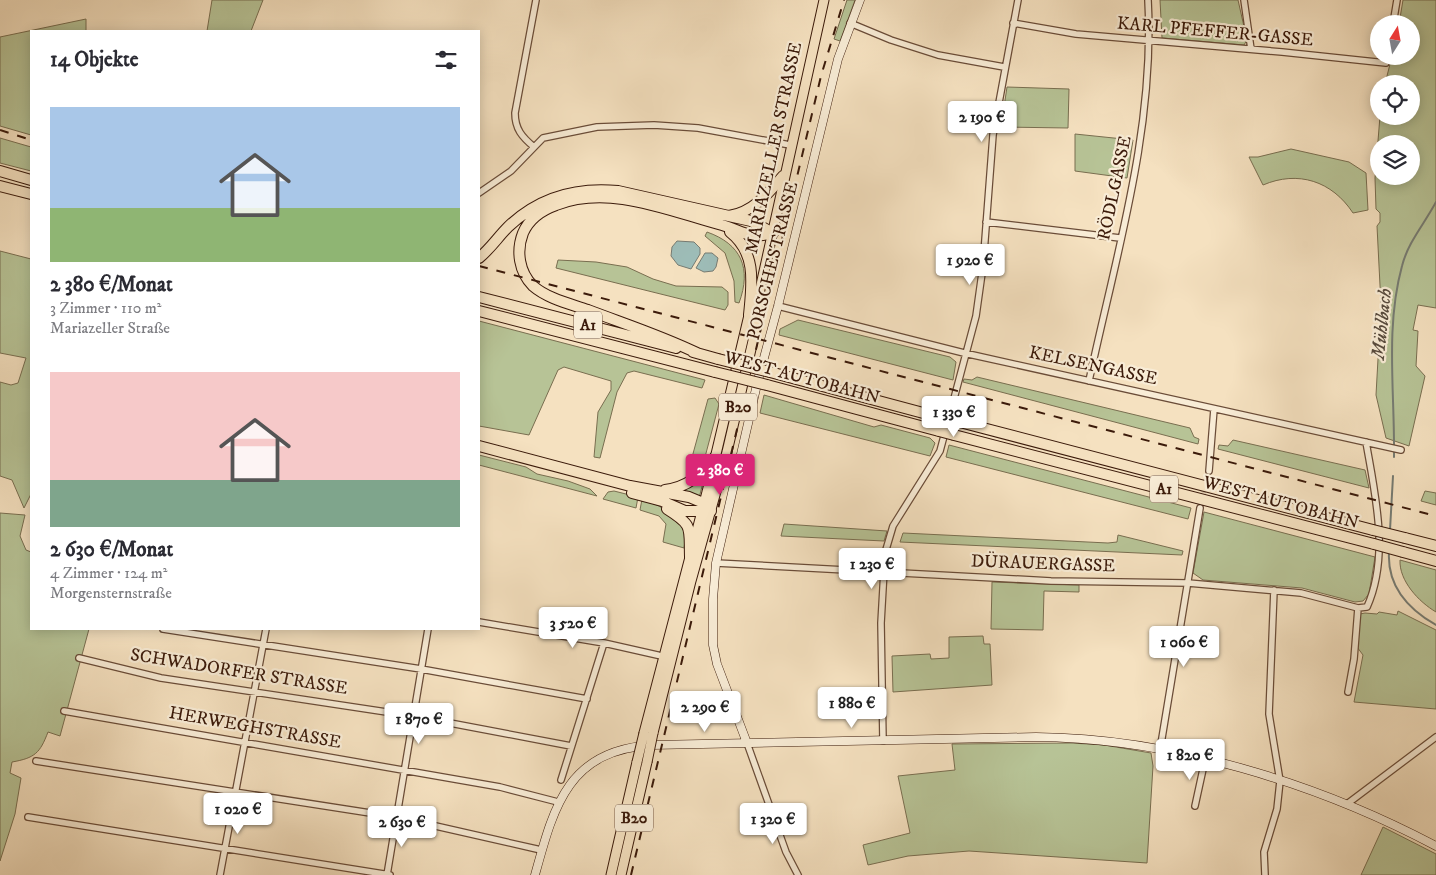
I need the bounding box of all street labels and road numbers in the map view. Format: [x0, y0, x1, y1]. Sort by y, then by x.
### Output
street label: KARL PFEFFER-GASSE [1116, 12, 1314, 52]
street label: MARIAZELLER STRASSE [741, 40, 807, 256]
street label: RÖDLGASSE [1093, 134, 1137, 242]
street label: PORSCHESTRASSE [743, 179, 803, 342]
road number: A1 [574, 312, 602, 338]
street label: KELSENGASSE [1027, 342, 1159, 390]
street label: WEST AUTOBAHN [721, 346, 882, 409]
road number: B20 [719, 394, 757, 421]
street label: WEST AUTOBAHN [1200, 471, 1361, 534]
road number: A1 [1150, 476, 1178, 502]
street label: DÜRAUERGASSE [970, 550, 1116, 578]
street label: SCHWADORFER STRASSE [129, 644, 349, 700]
street label: HERWEGHSTRASSE [167, 702, 343, 754]
road number: B20 [615, 804, 653, 831]

